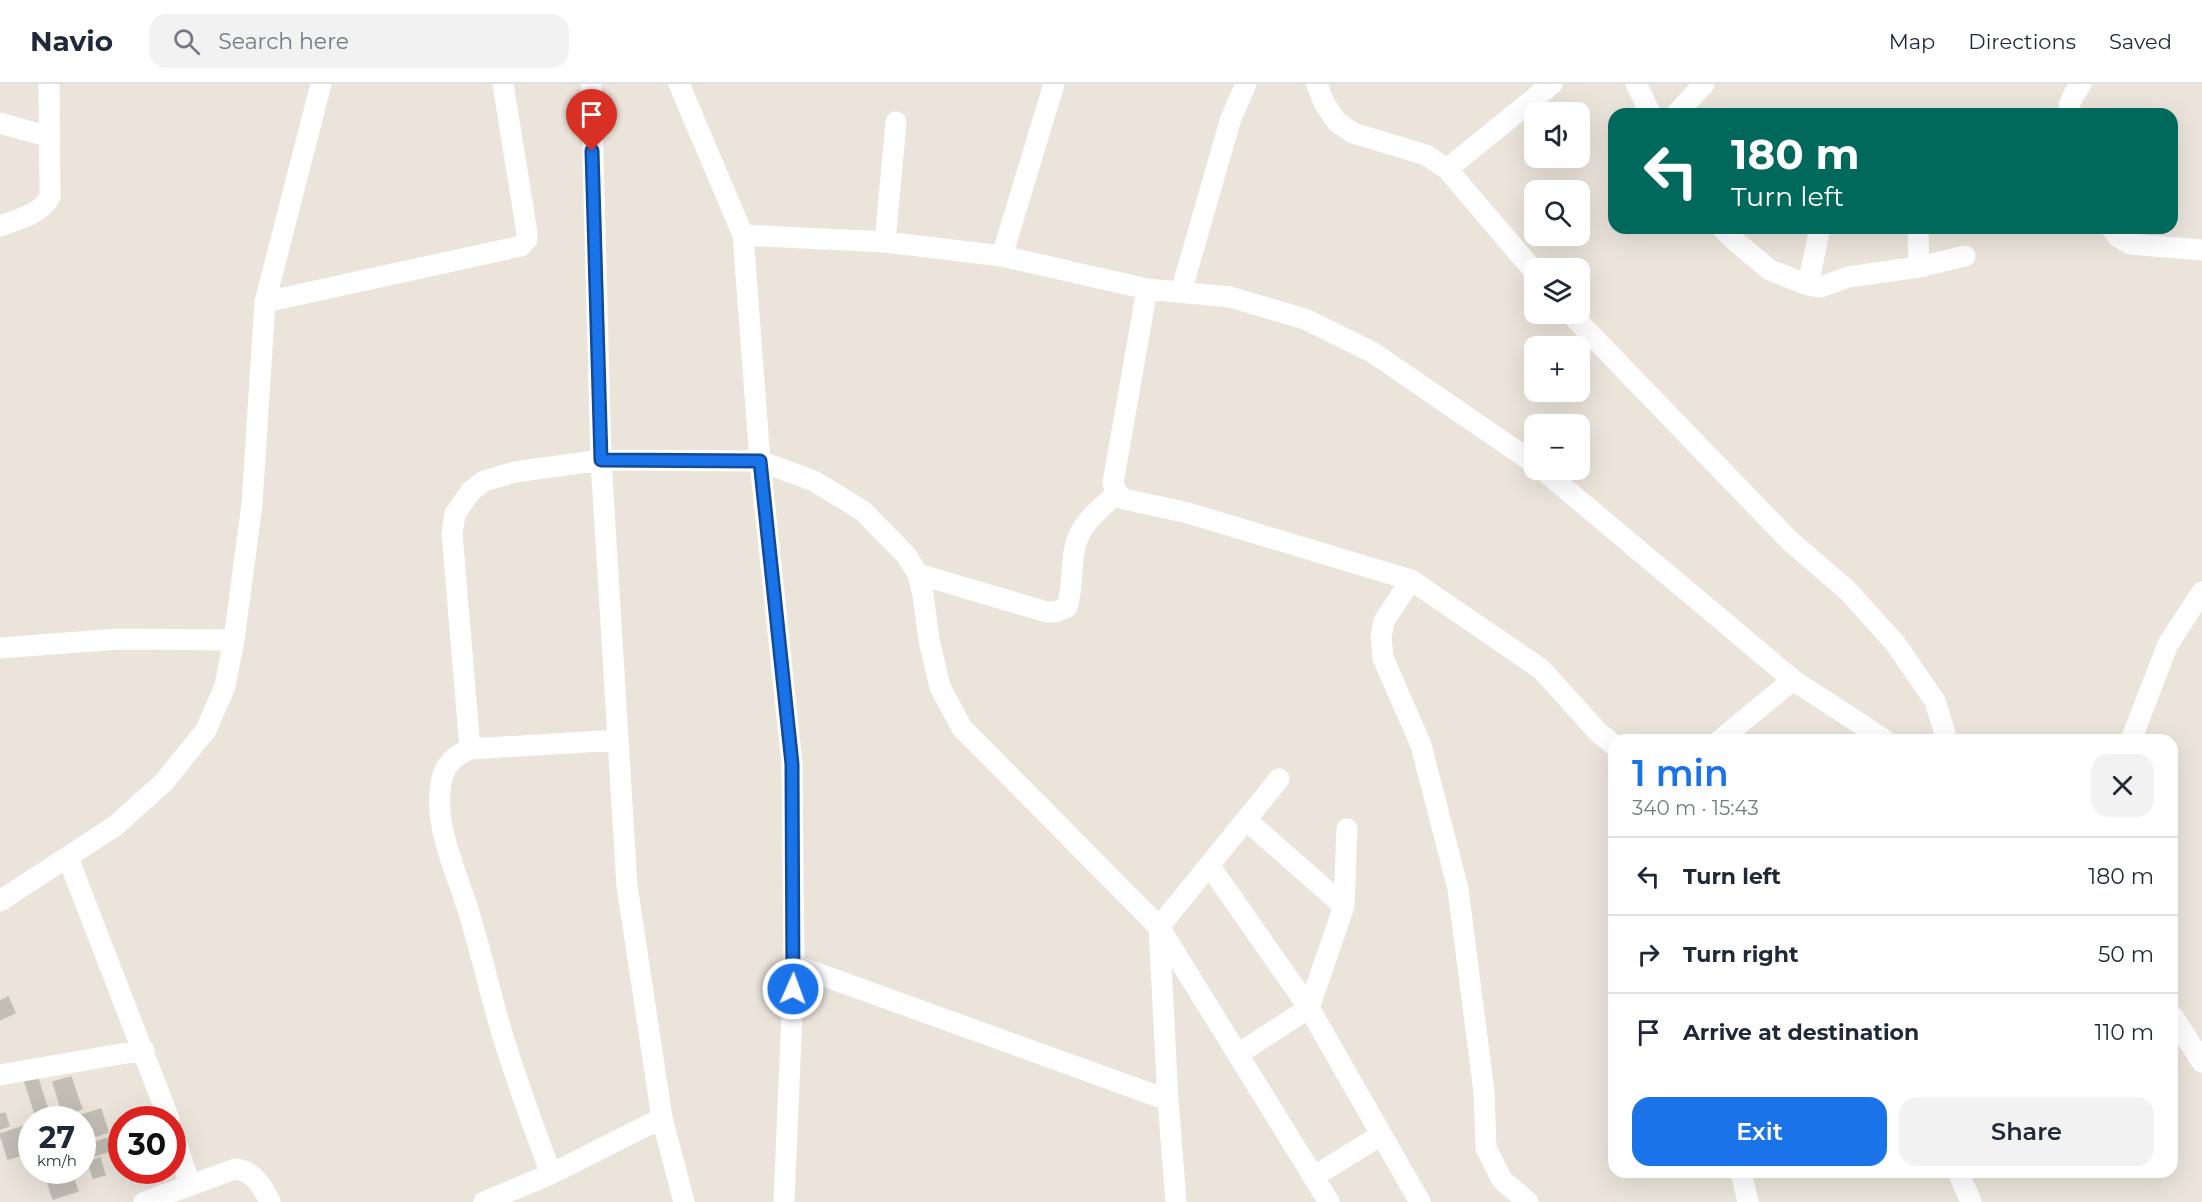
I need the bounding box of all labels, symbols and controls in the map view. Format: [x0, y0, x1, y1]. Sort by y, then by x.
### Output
search box [149, 14, 569, 68]
text: Navio [30, 24, 113, 58]
icon: search [170, 25, 203, 58]
text: Search here [218, 28, 349, 55]
text: Map [1889, 29, 1935, 54]
text: Directions [1968, 29, 2076, 54]
text: Saved [2109, 29, 2172, 54]
pin [566, 89, 617, 151]
icon: arrive [575, 98, 608, 131]
map controls [1524, 102, 1590, 480]
button: sound [1524, 102, 1590, 168]
text: 180 m [1731, 128, 1860, 180]
icon: left [1632, 132, 1710, 210]
button: search [1524, 180, 1590, 246]
text: Turn left [1731, 180, 1844, 213]
button: layers [1524, 258, 1590, 324]
button: + [1524, 336, 1590, 402]
button: − [1524, 414, 1590, 480]
text: 1 min [1632, 751, 1729, 795]
button: close [2091, 754, 2154, 817]
text: 340 m · 15:43 [1632, 796, 1759, 820]
icon: left [1632, 860, 1665, 893]
text: Turn left [1683, 863, 1781, 890]
text: 180 m [2088, 863, 2154, 890]
icon: right [1632, 938, 1665, 971]
text: Turn right [1683, 941, 1798, 968]
text: 50 m [2098, 941, 2154, 968]
position arrow [761, 957, 825, 1021]
icon: arrive [1632, 1016, 1665, 1049]
text: Arrive at destination [1683, 1019, 1919, 1046]
text: 110 m [2094, 1019, 2154, 1046]
button: Exit [1632, 1097, 1887, 1166]
button: Share [1899, 1097, 2154, 1166]
speed limit sign: 30 [108, 1106, 186, 1184]
text: 27 [39, 1119, 75, 1156]
text: km/h [37, 1151, 77, 1170]

